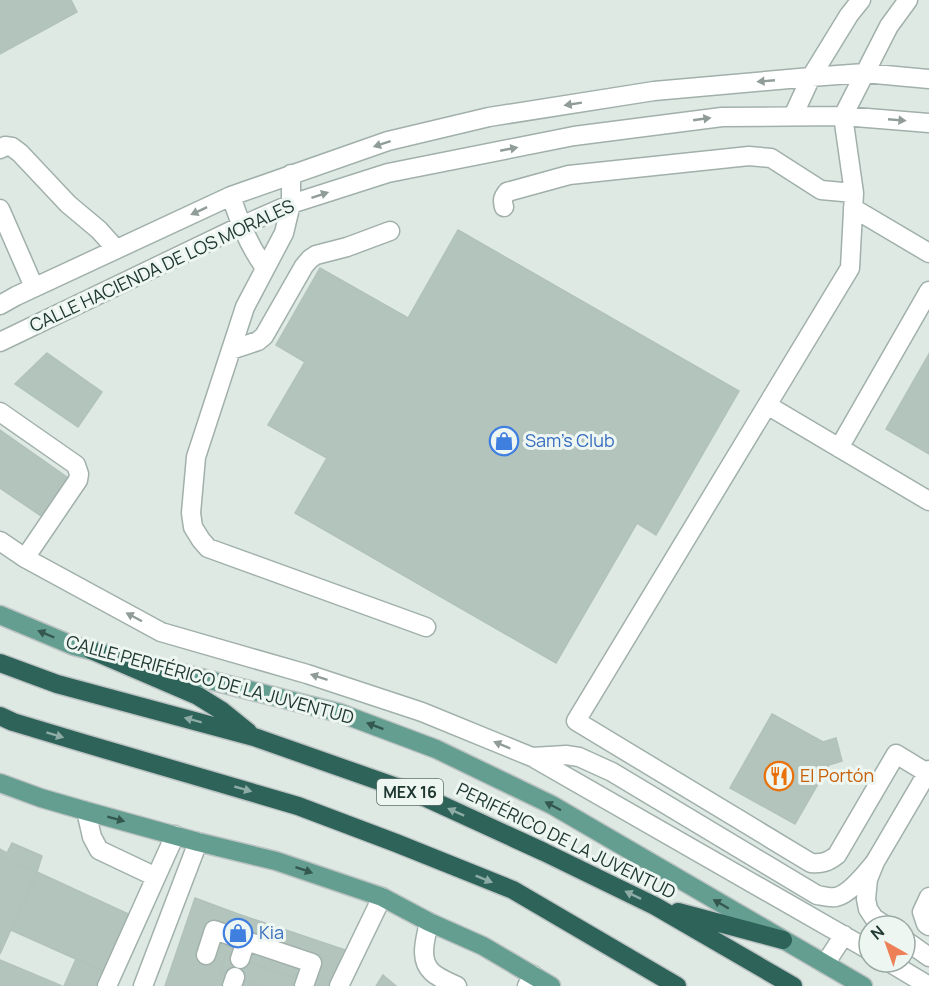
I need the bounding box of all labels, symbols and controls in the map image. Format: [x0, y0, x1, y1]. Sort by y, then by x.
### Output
one-way arrow [756, 76, 775, 86]
one-way arrow [563, 100, 582, 109]
one-way arrow [693, 115, 712, 124]
one-way arrow [887, 115, 906, 125]
one-way arrow [373, 139, 391, 149]
one-way arrow [500, 144, 519, 153]
one-way arrow [311, 190, 329, 199]
street label: CALLE HACIENDA DE LOS MORALES [25, 193, 298, 337]
one-way arrow [190, 206, 207, 215]
shop icon: Sam's Club [488, 425, 520, 457]
place label: Sam's Club [525, 428, 615, 452]
one-way arrow [125, 612, 142, 622]
street label: CALLE PERIFÉRICO DE LA JUVENTUD [64, 629, 357, 729]
one-way arrow [38, 630, 55, 639]
one-way arrow [310, 672, 328, 682]
one-way arrow [184, 715, 202, 725]
one-way arrow [366, 721, 384, 731]
one-way arrow [46, 731, 64, 740]
one-way arrow [492, 740, 510, 750]
restaurant icon: El Portón [763, 760, 795, 792]
place label: El Portón [800, 763, 874, 787]
street label: PERIFÉRICO DE LA JUVENTUD [453, 776, 680, 904]
road number: MEX 16 [377, 779, 443, 805]
one-way arrow [234, 785, 252, 794]
one-way arrow [544, 801, 561, 811]
one-way arrow [448, 807, 465, 816]
one-way arrow [107, 815, 125, 824]
one-way arrow [295, 866, 313, 876]
one-way arrow [476, 874, 494, 884]
one-way arrow [624, 890, 641, 899]
one-way arrow [713, 899, 730, 909]
north arrow [857, 914, 917, 974]
shop icon: Kia [222, 917, 254, 949]
place label: Kia [259, 920, 284, 944]
text: N [866, 920, 889, 945]

